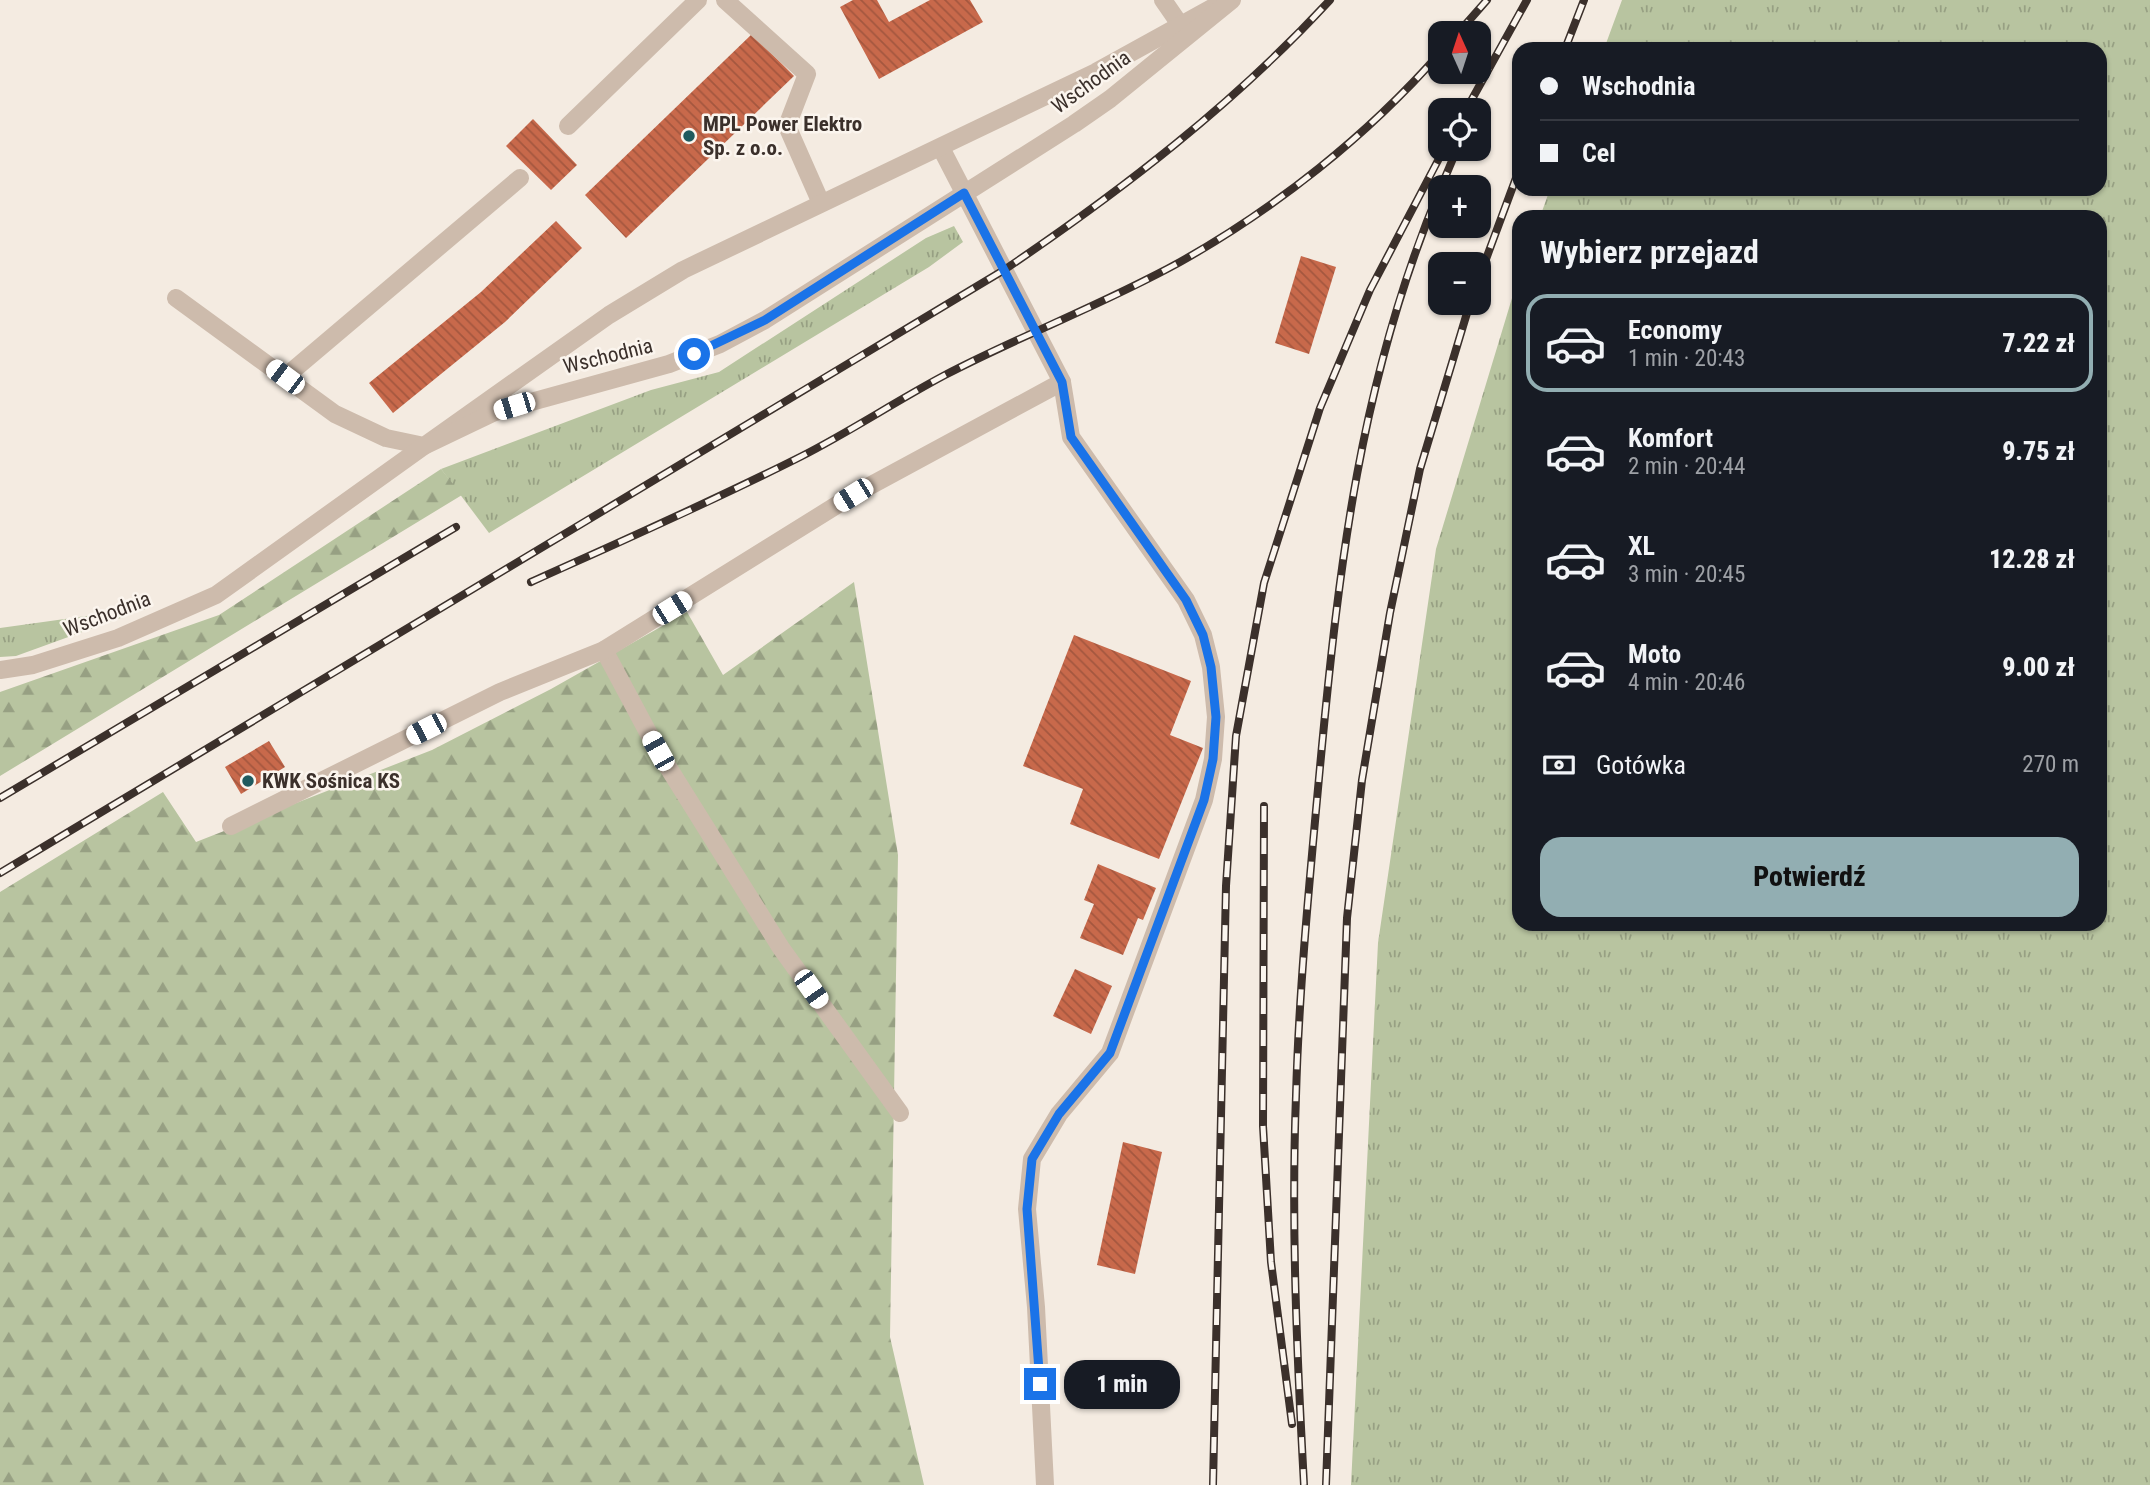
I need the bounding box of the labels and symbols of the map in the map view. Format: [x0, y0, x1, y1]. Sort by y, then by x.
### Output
north arrow [1428, 21, 1491, 84]
street label: Wschodnia [1047, 45, 1135, 119]
place label: MPL Power Elektro Sp. z o.o. [703, 112, 862, 160]
marker: MPL Power Elektro Sp. z o.o. [681, 128, 697, 144]
street label: Wschodnia [561, 333, 655, 379]
route start [678, 338, 710, 370]
car [262, 356, 309, 398]
car [491, 390, 538, 422]
car [830, 475, 877, 515]
street label: Wschodnia [60, 586, 154, 642]
car [649, 588, 696, 628]
car [403, 710, 450, 748]
car [639, 728, 678, 774]
place label: KWK Sośnica KS [262, 769, 400, 793]
marker: KWK Sośnica KS [240, 773, 256, 789]
car [791, 966, 832, 1012]
callout: 1 min [1064, 1360, 1180, 1408]
route end [1024, 1368, 1056, 1400]

